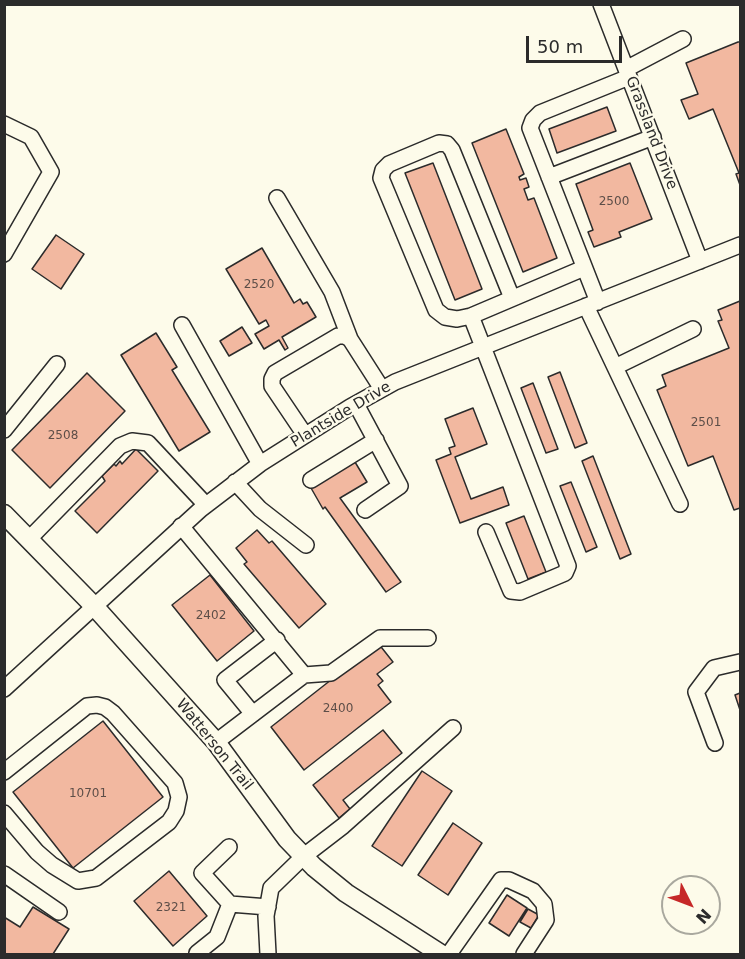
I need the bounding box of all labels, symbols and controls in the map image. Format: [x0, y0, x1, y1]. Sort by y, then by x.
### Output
scale bar [529, 24, 625, 62]
text: 50 m [537, 36, 583, 57]
street label: Grassland Drive [621, 74, 681, 192]
house number: 2500 [599, 195, 629, 209]
house number: 2520 [244, 278, 274, 292]
street label: Plantside Drive [288, 378, 394, 452]
house number: 2501 [691, 416, 721, 430]
house number: 2508 [48, 429, 78, 443]
house number: 2402 [196, 609, 226, 623]
street label: Watterson Trail [172, 696, 256, 794]
house number: 2400 [323, 702, 353, 716]
house number: 10701 [69, 787, 107, 801]
north arrow [661, 875, 721, 935]
house number: 2321 [156, 901, 186, 915]
text: N [692, 905, 715, 927]

